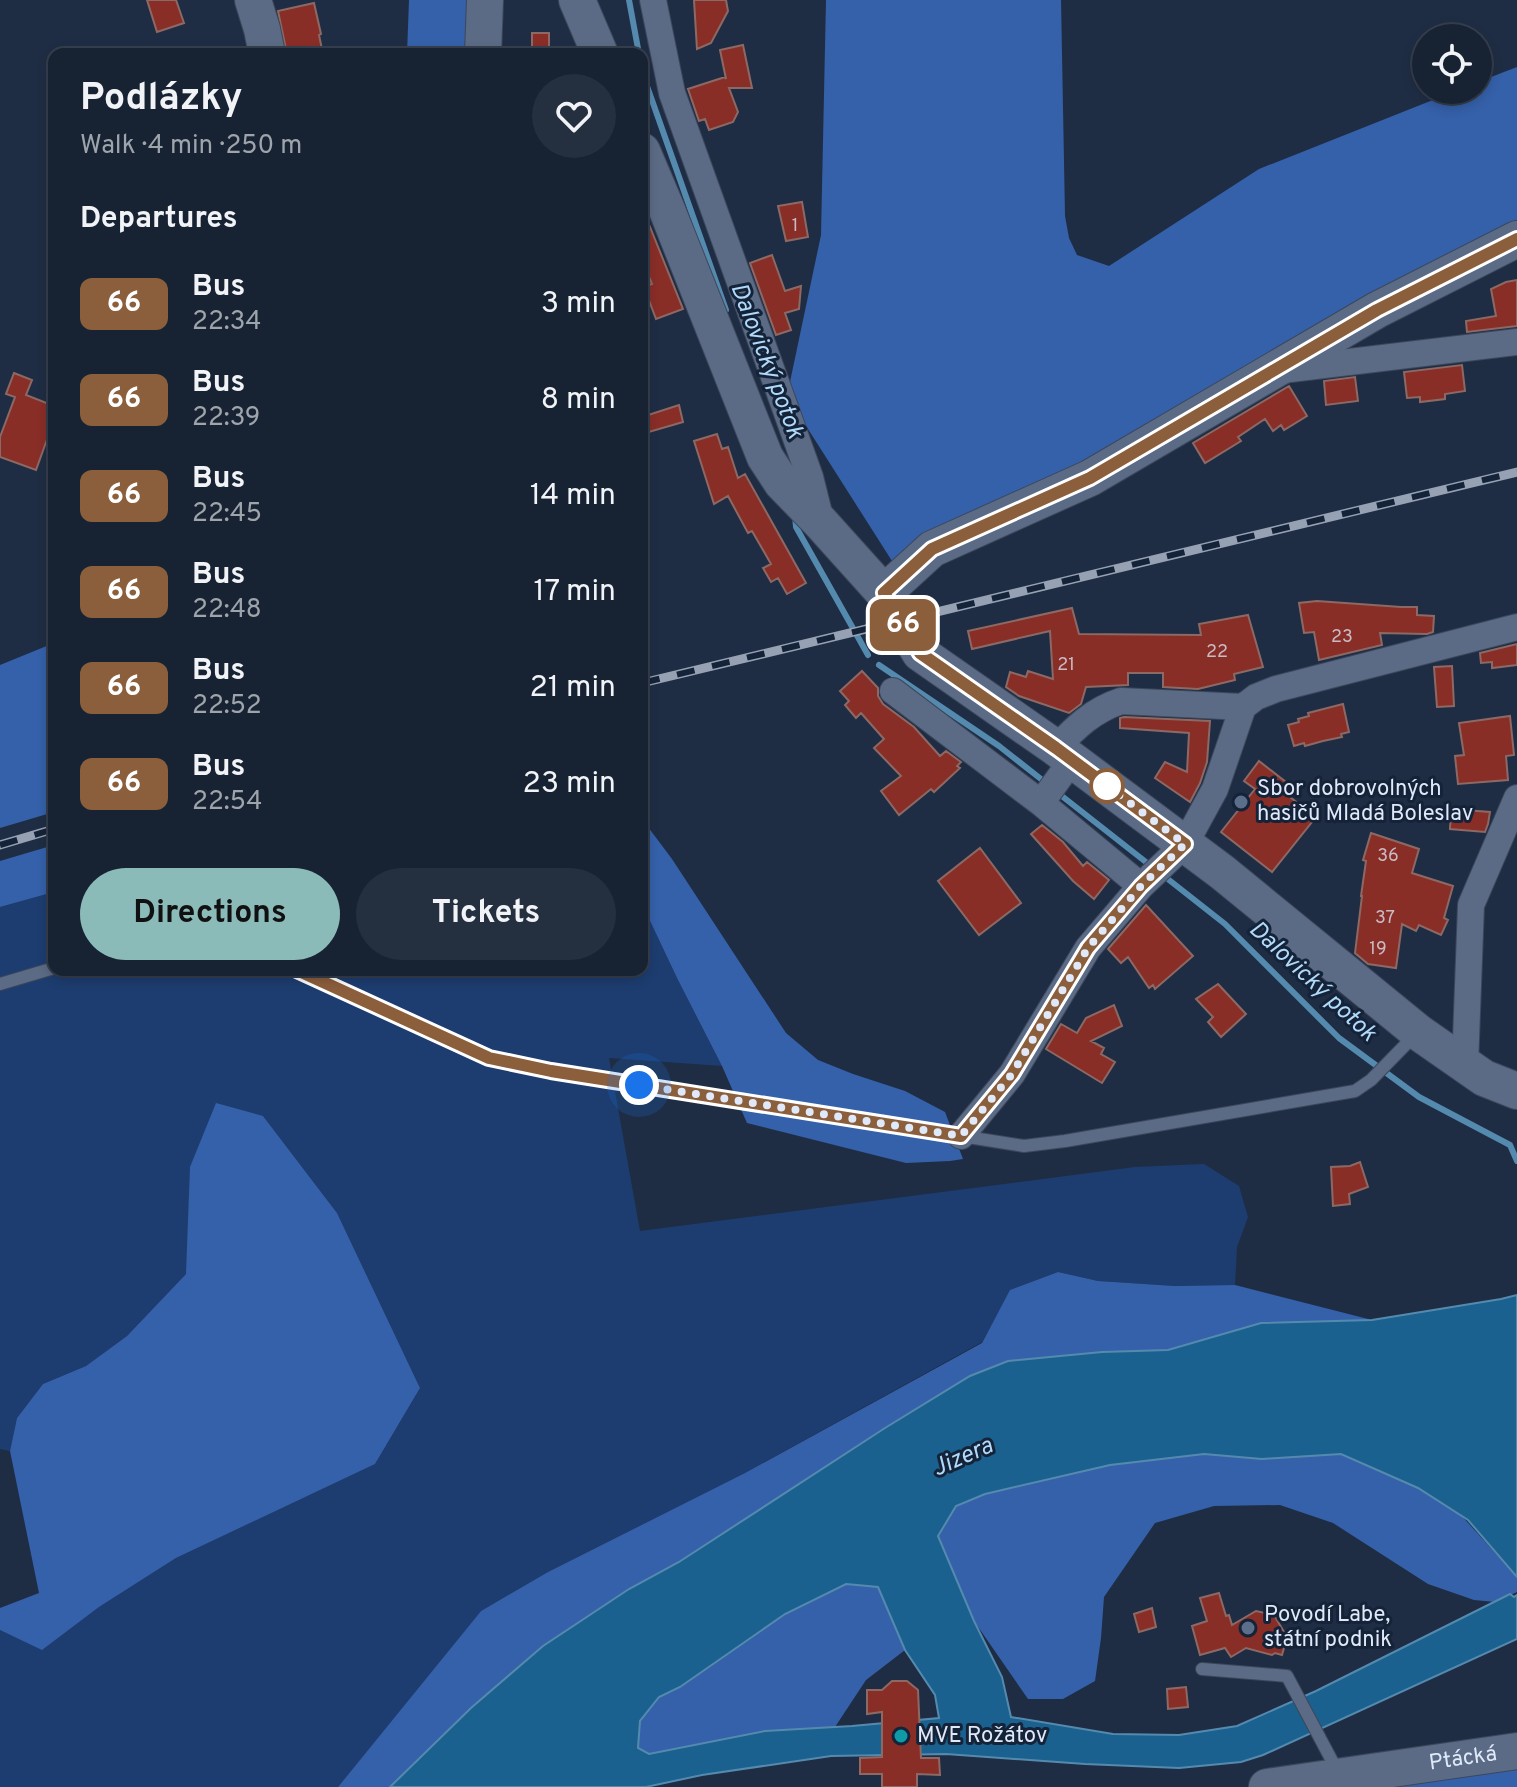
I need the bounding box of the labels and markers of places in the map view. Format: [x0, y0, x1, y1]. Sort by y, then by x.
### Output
unlabelled marker [1090, 769, 1124, 803]
place label: Sbor dobrovolných hasičů Mladá Boleslav [1257, 776, 1473, 828]
marker: Sbor dobrovolných hasičů Mladá Boleslav [1232, 793, 1250, 811]
place label: Povodí Labe, státní podnik [1264, 1602, 1392, 1654]
marker: Povodí Labe, státní podnik [1239, 1619, 1257, 1637]
place label: MVE Rožátov [917, 1723, 1047, 1750]
marker: MVE Rožátov [892, 1727, 910, 1745]

